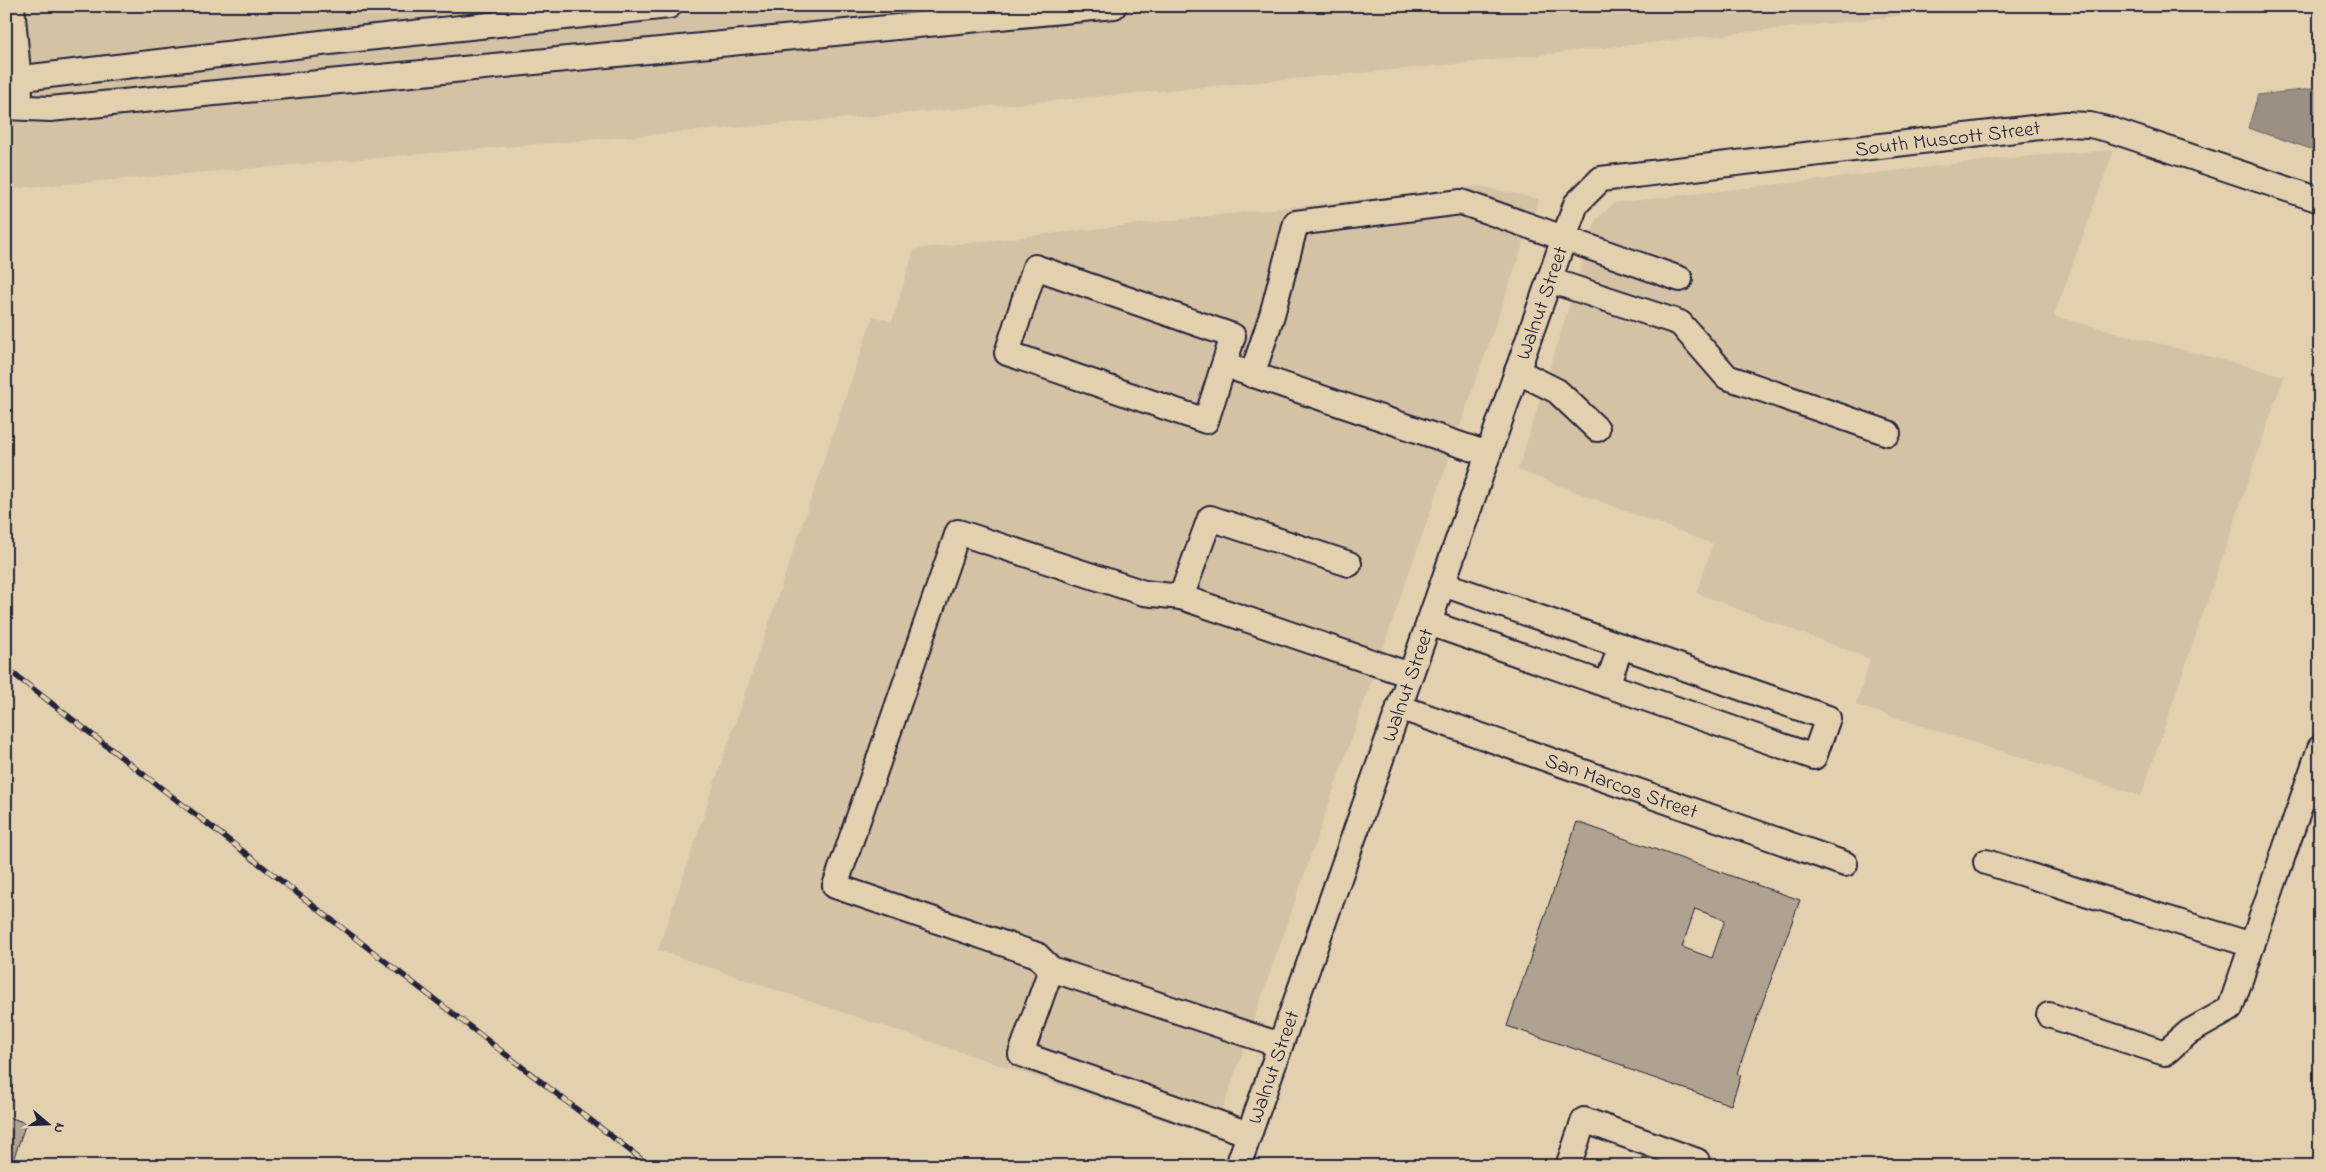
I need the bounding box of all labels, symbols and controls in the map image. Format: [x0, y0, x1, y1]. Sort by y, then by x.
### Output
street label: South Muscott Street [1853, 114, 2042, 166]
street label: Walnut Street [1509, 242, 1577, 364]
street label: Walnut Street [1375, 625, 1443, 746]
street label: San Marcos Street [1540, 747, 1701, 828]
street label: Walnut Street [1241, 1007, 1309, 1129]
north arrow [22, 1100, 72, 1150]
text: N [47, 1120, 70, 1136]

